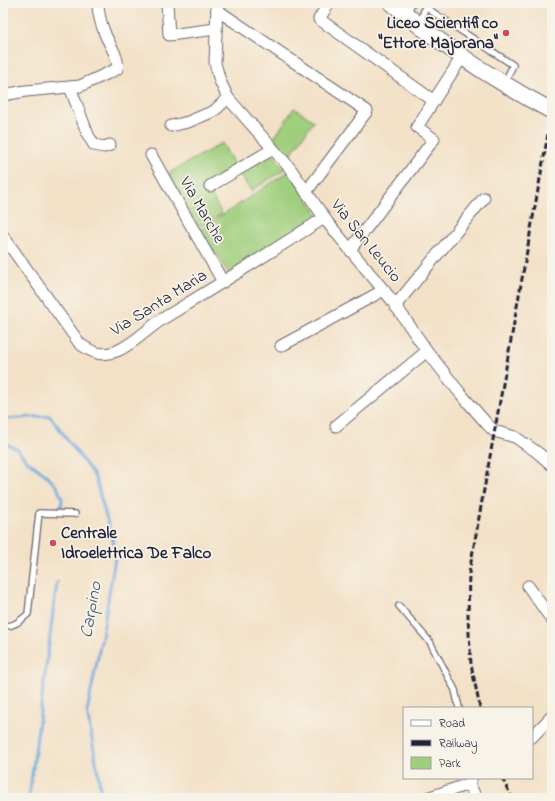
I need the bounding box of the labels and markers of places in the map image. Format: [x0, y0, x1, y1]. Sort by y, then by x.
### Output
place label: Liceo Scientifico "Ettore Majorana" [378, 11, 498, 56]
marker: Liceo Scientifico "Ettore Majorana" [501, 28, 511, 38]
place label: Centrale Idroelettrica De Falco [61, 521, 211, 566]
marker: Centrale Idroelettrica De Falco [48, 538, 58, 548]

